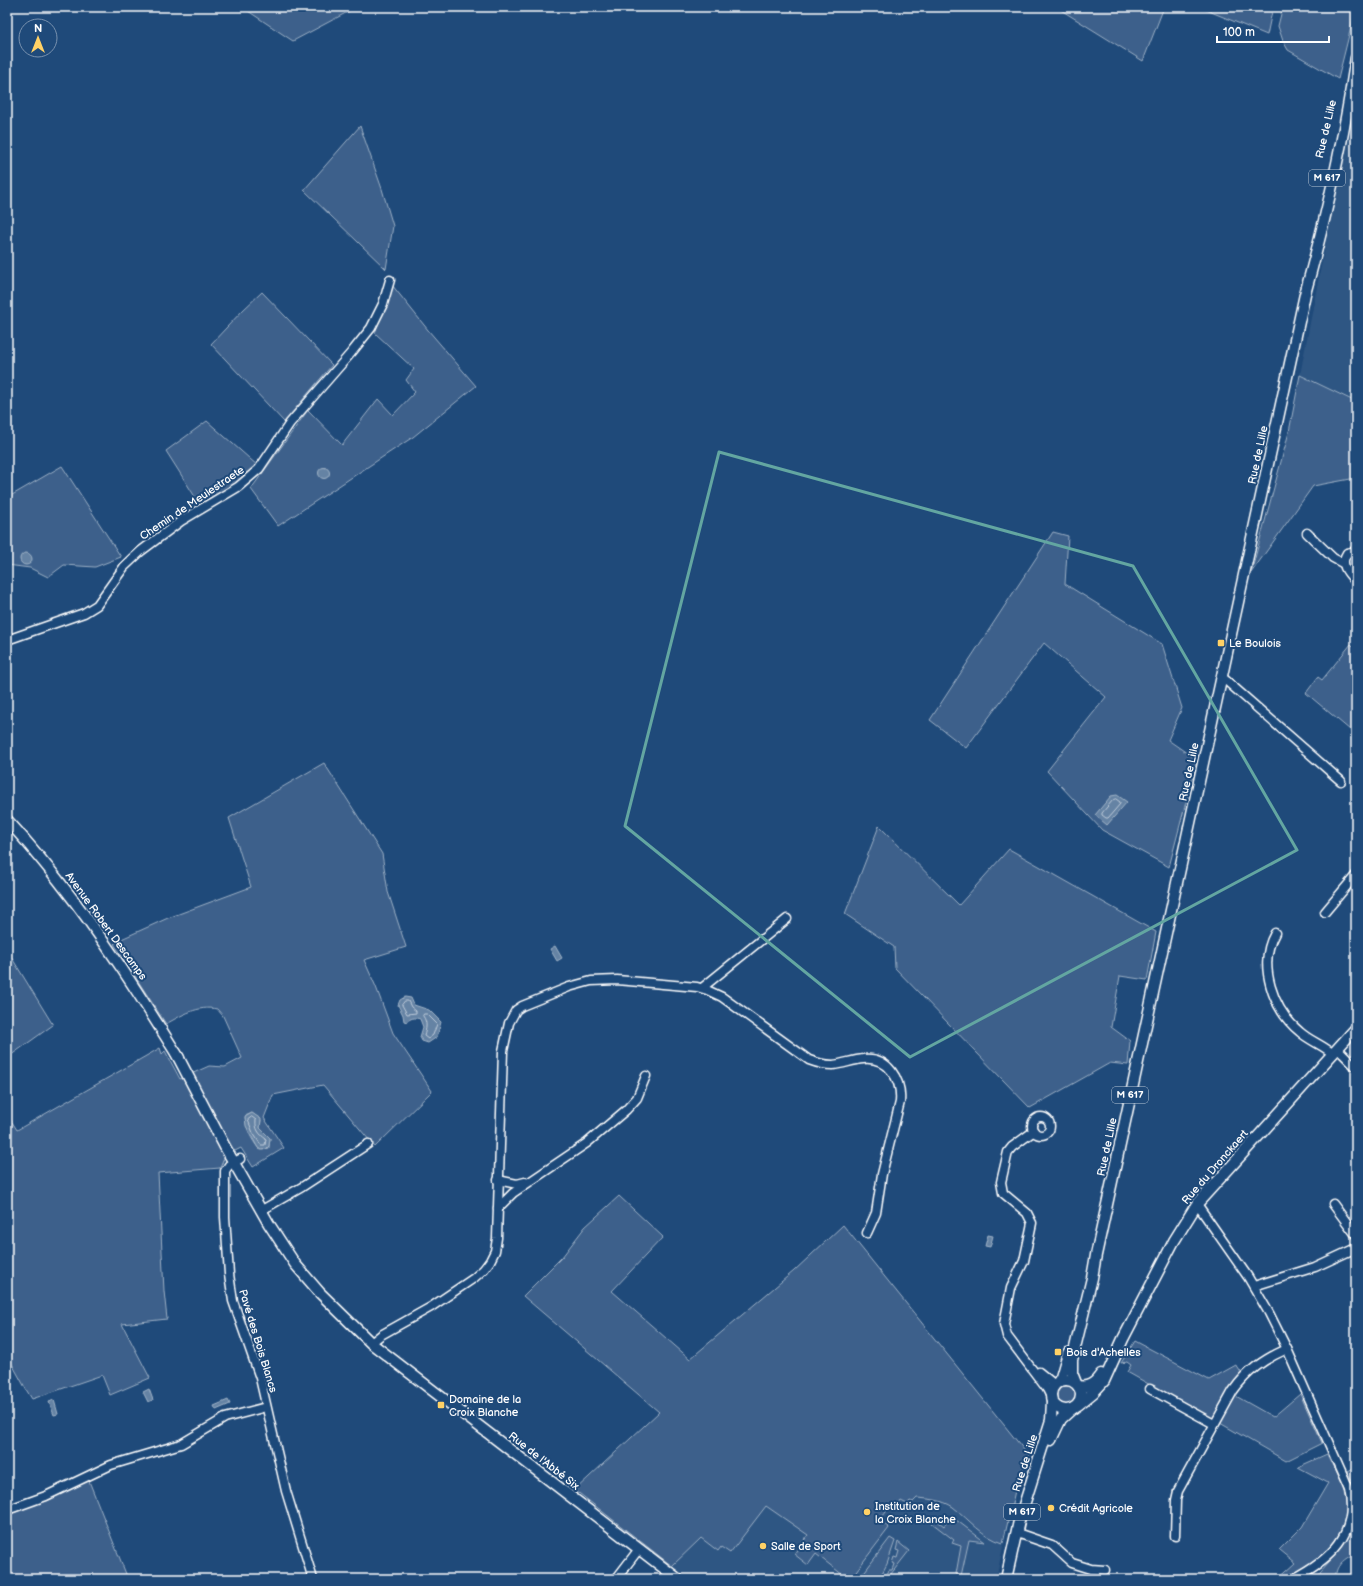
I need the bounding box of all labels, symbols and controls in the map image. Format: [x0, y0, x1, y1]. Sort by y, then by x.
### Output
north arrow [18, 18, 58, 58]
scale bar [1217, 18, 1329, 44]
text: N [34, 22, 42, 35]
text: 100 m [1223, 25, 1255, 40]
street label: Rue de Lille [1313, 98, 1339, 159]
road number: M 617 [1309, 170, 1345, 186]
street label: Rue de Lille [1245, 424, 1271, 485]
street label: Chemin de Meulestraete [137, 463, 247, 543]
place label: Le Boulois [1229, 637, 1281, 650]
marker: Le Boulois [1216, 638, 1226, 648]
street label: Rue de Lille [1176, 741, 1202, 802]
street label: Avenue Robert Descamps [63, 870, 150, 983]
road number: M 617 [1112, 1087, 1148, 1103]
street label: Rue de Lille [1094, 1116, 1120, 1177]
street label: Rue du Dronckaert [1179, 1127, 1251, 1207]
street label: Pavé des Bois Blancs [236, 1288, 280, 1395]
place label: Bois d'Achelles [1066, 1346, 1141, 1359]
marker: Bois d'Achelles [1053, 1347, 1063, 1357]
place label: Domaine de la Croix Blanche [449, 1393, 521, 1419]
marker: Domaine de la Croix Blanche [436, 1400, 446, 1410]
street label: Rue de l'Abbé Six [506, 1429, 582, 1493]
street label: Rue de Lille [1010, 1432, 1041, 1493]
place label: Institution de la Croix Blanche [875, 1500, 956, 1526]
place label: Crédit Agricole [1059, 1502, 1133, 1515]
marker: Crédit Agricole [1046, 1503, 1056, 1513]
road number: M 617 [1004, 1504, 1040, 1520]
marker: Institution de la Croix Blanche [862, 1507, 872, 1517]
place label: Salle de Sport [771, 1540, 841, 1553]
marker: Salle de Sport [758, 1541, 768, 1551]

